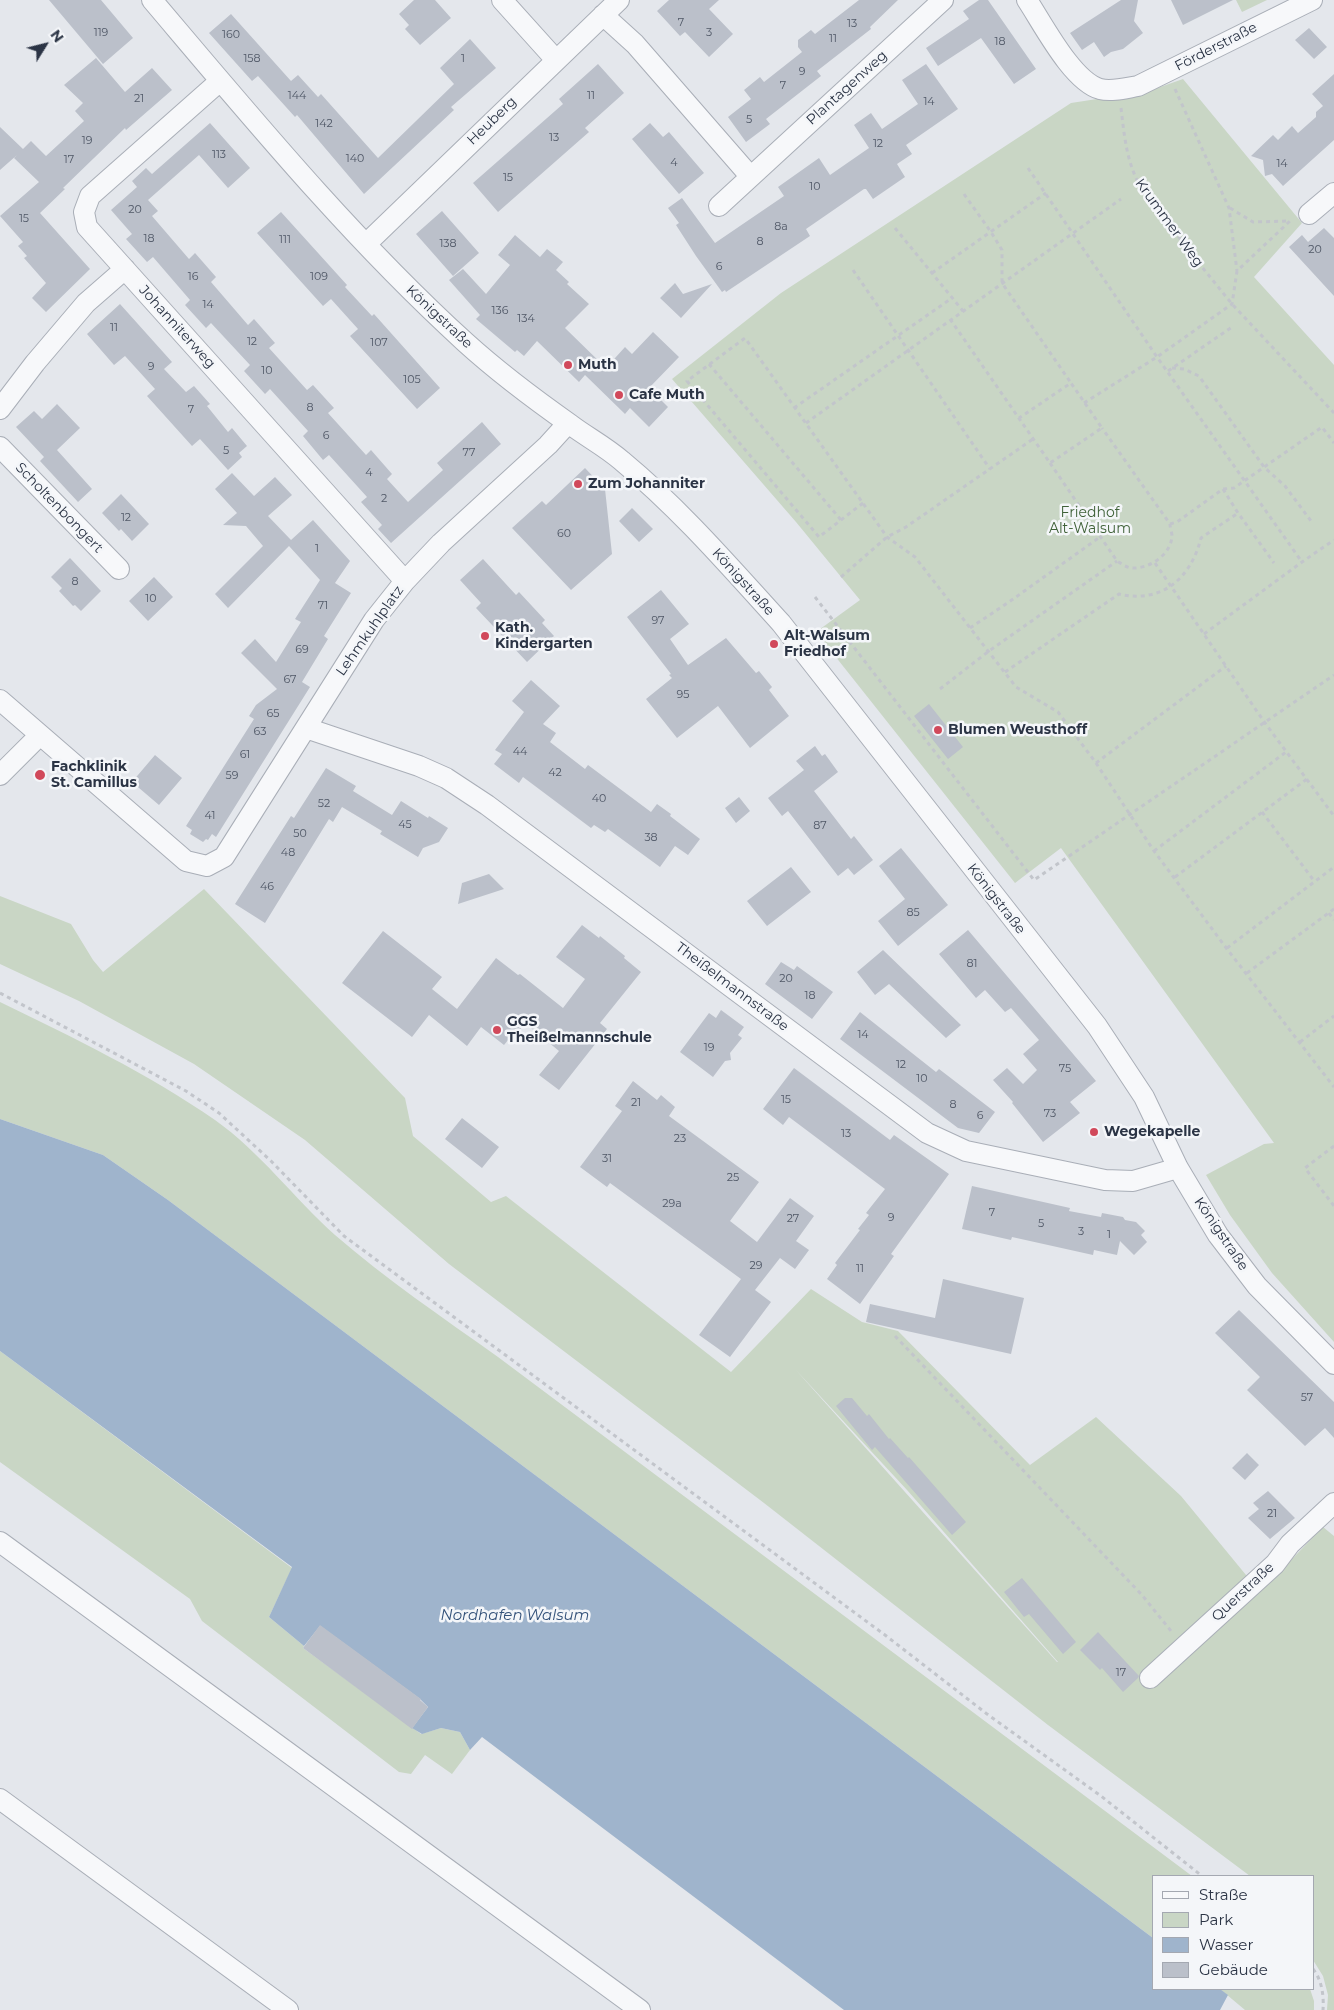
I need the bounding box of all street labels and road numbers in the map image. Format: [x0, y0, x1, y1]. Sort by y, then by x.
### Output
street label: Förderstraße [1172, 19, 1260, 75]
street label: Plantagenweg [803, 47, 891, 129]
street label: Heuberg [464, 93, 520, 149]
street label: Krummer Weg [1131, 176, 1207, 270]
street label: Johanniterweg [135, 282, 219, 372]
street label: Königstraße [402, 282, 476, 352]
street label: Scholtenbongert [12, 459, 106, 557]
street label: Königstraße [708, 545, 778, 619]
street label: Lehmkuhlplatz [333, 583, 407, 679]
street label: Königstraße [963, 860, 1029, 938]
street label: Theißelmannstraße [672, 939, 792, 1035]
street label: Königstraße [1190, 1194, 1252, 1274]
street label: Querstraße [1208, 1559, 1278, 1625]

